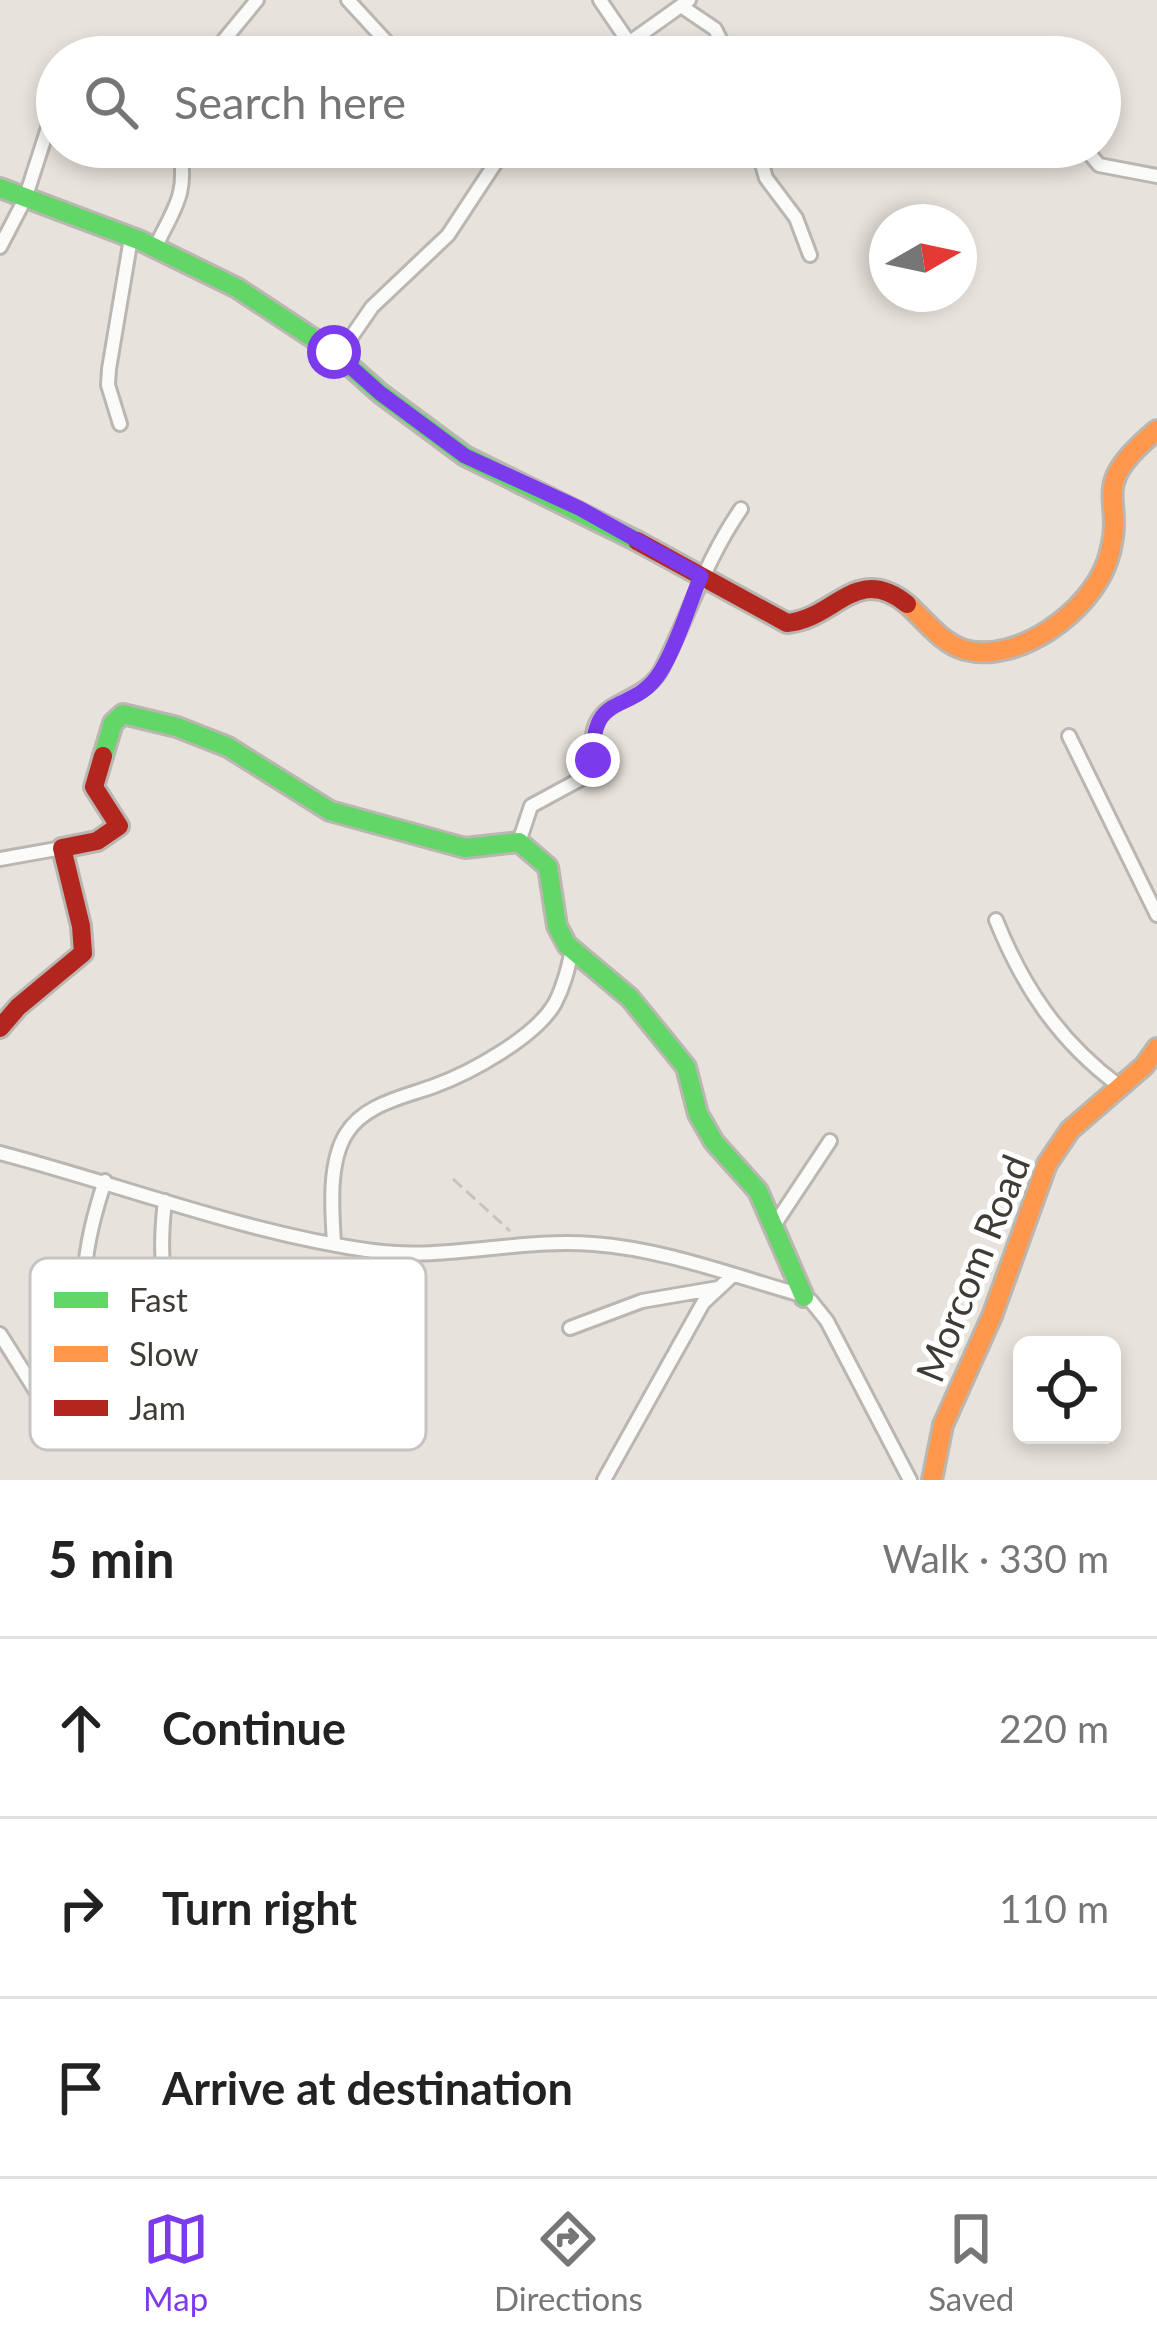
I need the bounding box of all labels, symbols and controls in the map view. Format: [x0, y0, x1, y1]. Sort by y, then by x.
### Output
search box [36, 36, 1121, 168]
icon: search [78, 69, 144, 135]
text: Search here [174, 75, 406, 129]
north arrow [869, 204, 977, 312]
route start [307, 325, 361, 379]
route end [566, 733, 620, 787]
street label: Morcom Road [906, 1148, 1038, 1388]
legend [30, 1258, 426, 1450]
text: Fast [129, 1279, 188, 1319]
text: Slow [129, 1333, 199, 1373]
map controls [1013, 1336, 1121, 1444]
button: locate [1013, 1336, 1121, 1444]
text: Jam [129, 1387, 186, 1427]
text: 5 min [48, 1528, 174, 1589]
text: Walk · 330 m [882, 1535, 1109, 1581]
icon: ahead [48, 1695, 114, 1761]
text: Continue [162, 1701, 346, 1755]
text: 220 m [999, 1705, 1109, 1751]
icon: right [48, 1875, 114, 1941]
text: Turn right [162, 1881, 357, 1935]
text: 110 m [999, 1885, 1109, 1931]
icon: arrive [48, 2055, 114, 2121]
text: Arrive at destination [162, 2061, 573, 2115]
tab: Map [143, 2206, 209, 2318]
tab: Directions [494, 2206, 643, 2318]
tab: Saved [928, 2206, 1014, 2318]

